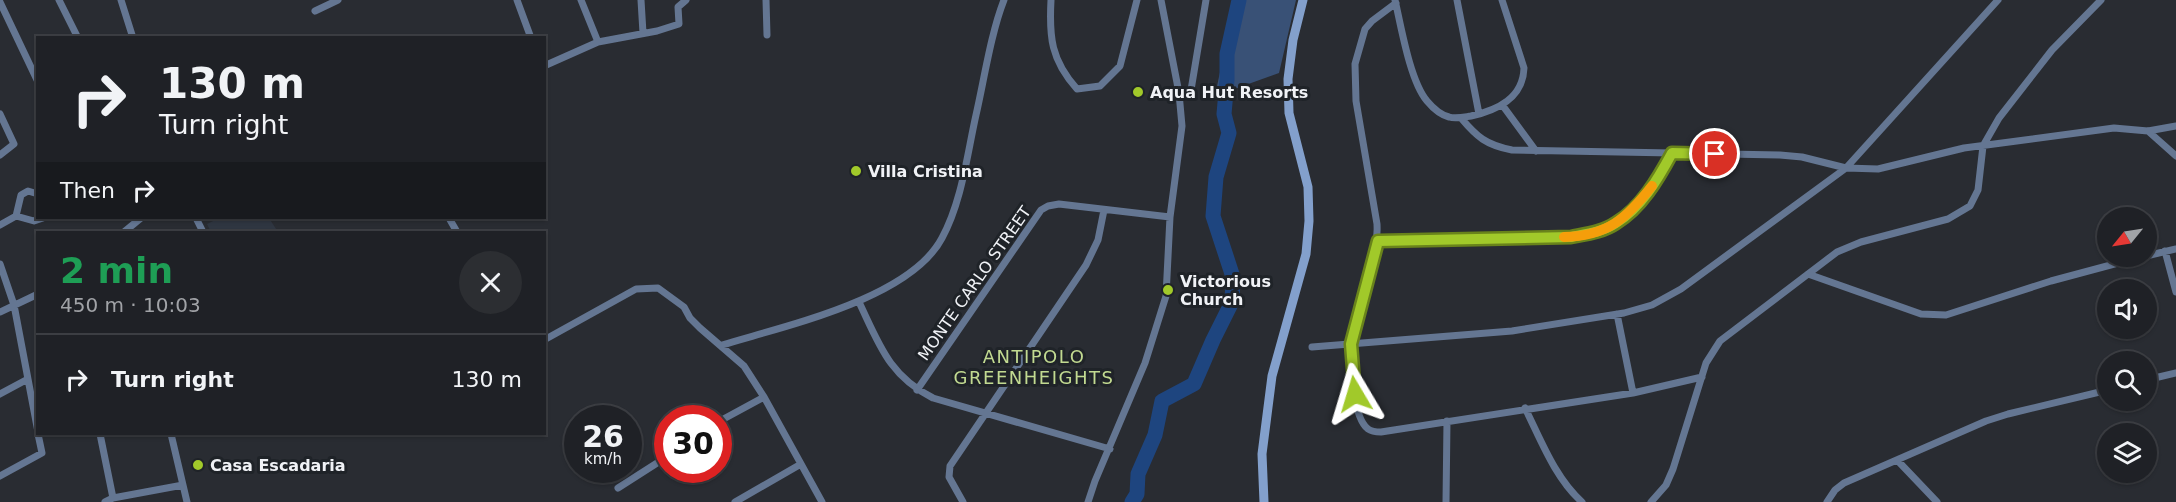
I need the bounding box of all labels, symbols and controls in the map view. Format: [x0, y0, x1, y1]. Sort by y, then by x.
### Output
text: 130 m [159, 59, 305, 108]
icon: right [60, 60, 138, 138]
place label: Aqua Hut Resorts [1150, 83, 1308, 102]
marker: Aqua Hut Resorts [1131, 85, 1145, 99]
text: Turn right [159, 109, 288, 140]
pin [1689, 128, 1740, 179]
icon: arrive [1698, 137, 1731, 170]
place label: Villa Cristina [868, 162, 983, 181]
marker: Villa Cristina [849, 164, 863, 178]
icon: right [127, 174, 160, 207]
text: Then [60, 178, 115, 203]
street label: MONTE CARLO STREET [914, 202, 1035, 364]
north arrow [2097, 207, 2157, 267]
map controls [2097, 207, 2157, 483]
text: 2 min [60, 250, 173, 291]
button: close [459, 251, 522, 314]
place label: Victorious Church [1180, 272, 1271, 309]
button: sound [2097, 279, 2157, 339]
marker: Victorious Church [1161, 283, 1175, 297]
text: 450 m · 10:03 [60, 293, 201, 317]
district label: ANTIPOLO GREENHEIGHTS [954, 346, 1114, 388]
button: search [2097, 351, 2157, 411]
position arrow [1323, 362, 1387, 426]
icon: right [60, 363, 93, 396]
text: Turn right [111, 367, 234, 392]
text: 130 m [452, 367, 522, 392]
speed limit sign: 30 [654, 405, 732, 483]
text: 26 [582, 419, 624, 454]
button: layers [2097, 423, 2157, 483]
text: km/h [584, 450, 622, 468]
place label: Casa Escadaria [210, 456, 346, 475]
marker: Casa Escadaria [191, 458, 205, 472]

